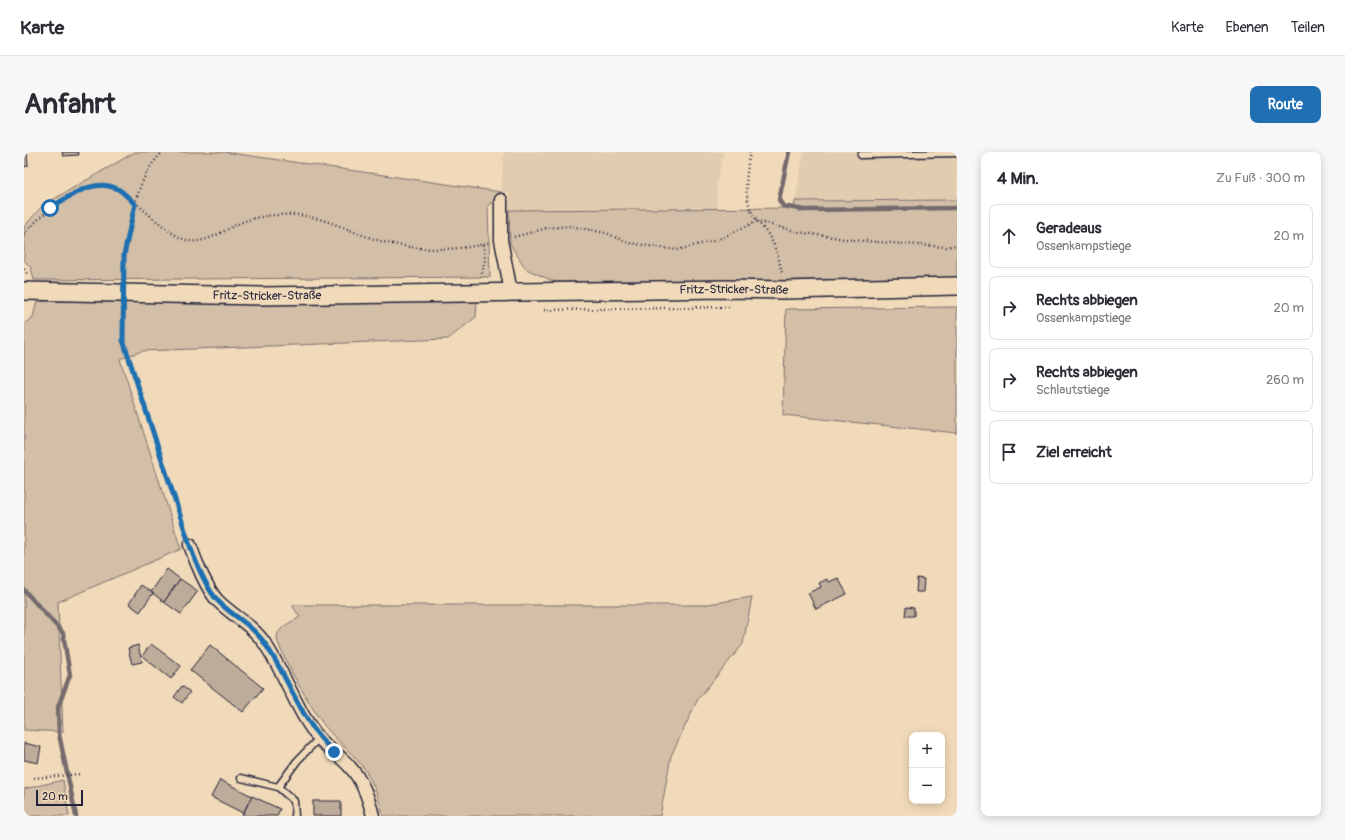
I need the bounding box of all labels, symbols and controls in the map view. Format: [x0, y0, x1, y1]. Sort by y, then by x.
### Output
text: Karte [20, 16, 64, 40]
text: Karte [1171, 19, 1204, 36]
text: Ebenen [1226, 19, 1269, 36]
text: Teilen [1291, 19, 1325, 36]
button: Route [1250, 86, 1321, 123]
text: Anfahrt [24, 87, 116, 122]
text: 4 Min. [997, 168, 1039, 189]
text: Zu Fuß · 300 m [1216, 170, 1305, 186]
route start [41, 199, 59, 217]
text: Geradeaus [1036, 219, 1102, 238]
icon: ahead [998, 225, 1020, 247]
text: 20 m [1273, 228, 1304, 244]
text: Ossenkampstiege [1036, 238, 1131, 254]
street label: Fritz-Stricker-Straße [679, 281, 789, 298]
street label: Fritz-Stricker-Straße [212, 287, 322, 304]
text: Rechts abbiegen [1036, 291, 1138, 310]
icon: right [998, 297, 1020, 319]
text: 20 m [1273, 300, 1304, 316]
text: Ossenkampstiege [1036, 310, 1131, 326]
text: Rechts abbiegen [1036, 363, 1138, 382]
icon: right [998, 369, 1020, 391]
text: 260 m [1266, 372, 1304, 388]
text: Schlautstiege [1036, 382, 1110, 398]
icon: arrive [998, 441, 1020, 463]
text: Ziel erreicht [1036, 443, 1112, 462]
map controls [909, 732, 945, 804]
button: + [909, 732, 945, 768]
route end [325, 743, 343, 761]
button: − [909, 768, 945, 804]
scale bar [36, 788, 83, 807]
text: 20 m [42, 790, 68, 803]

